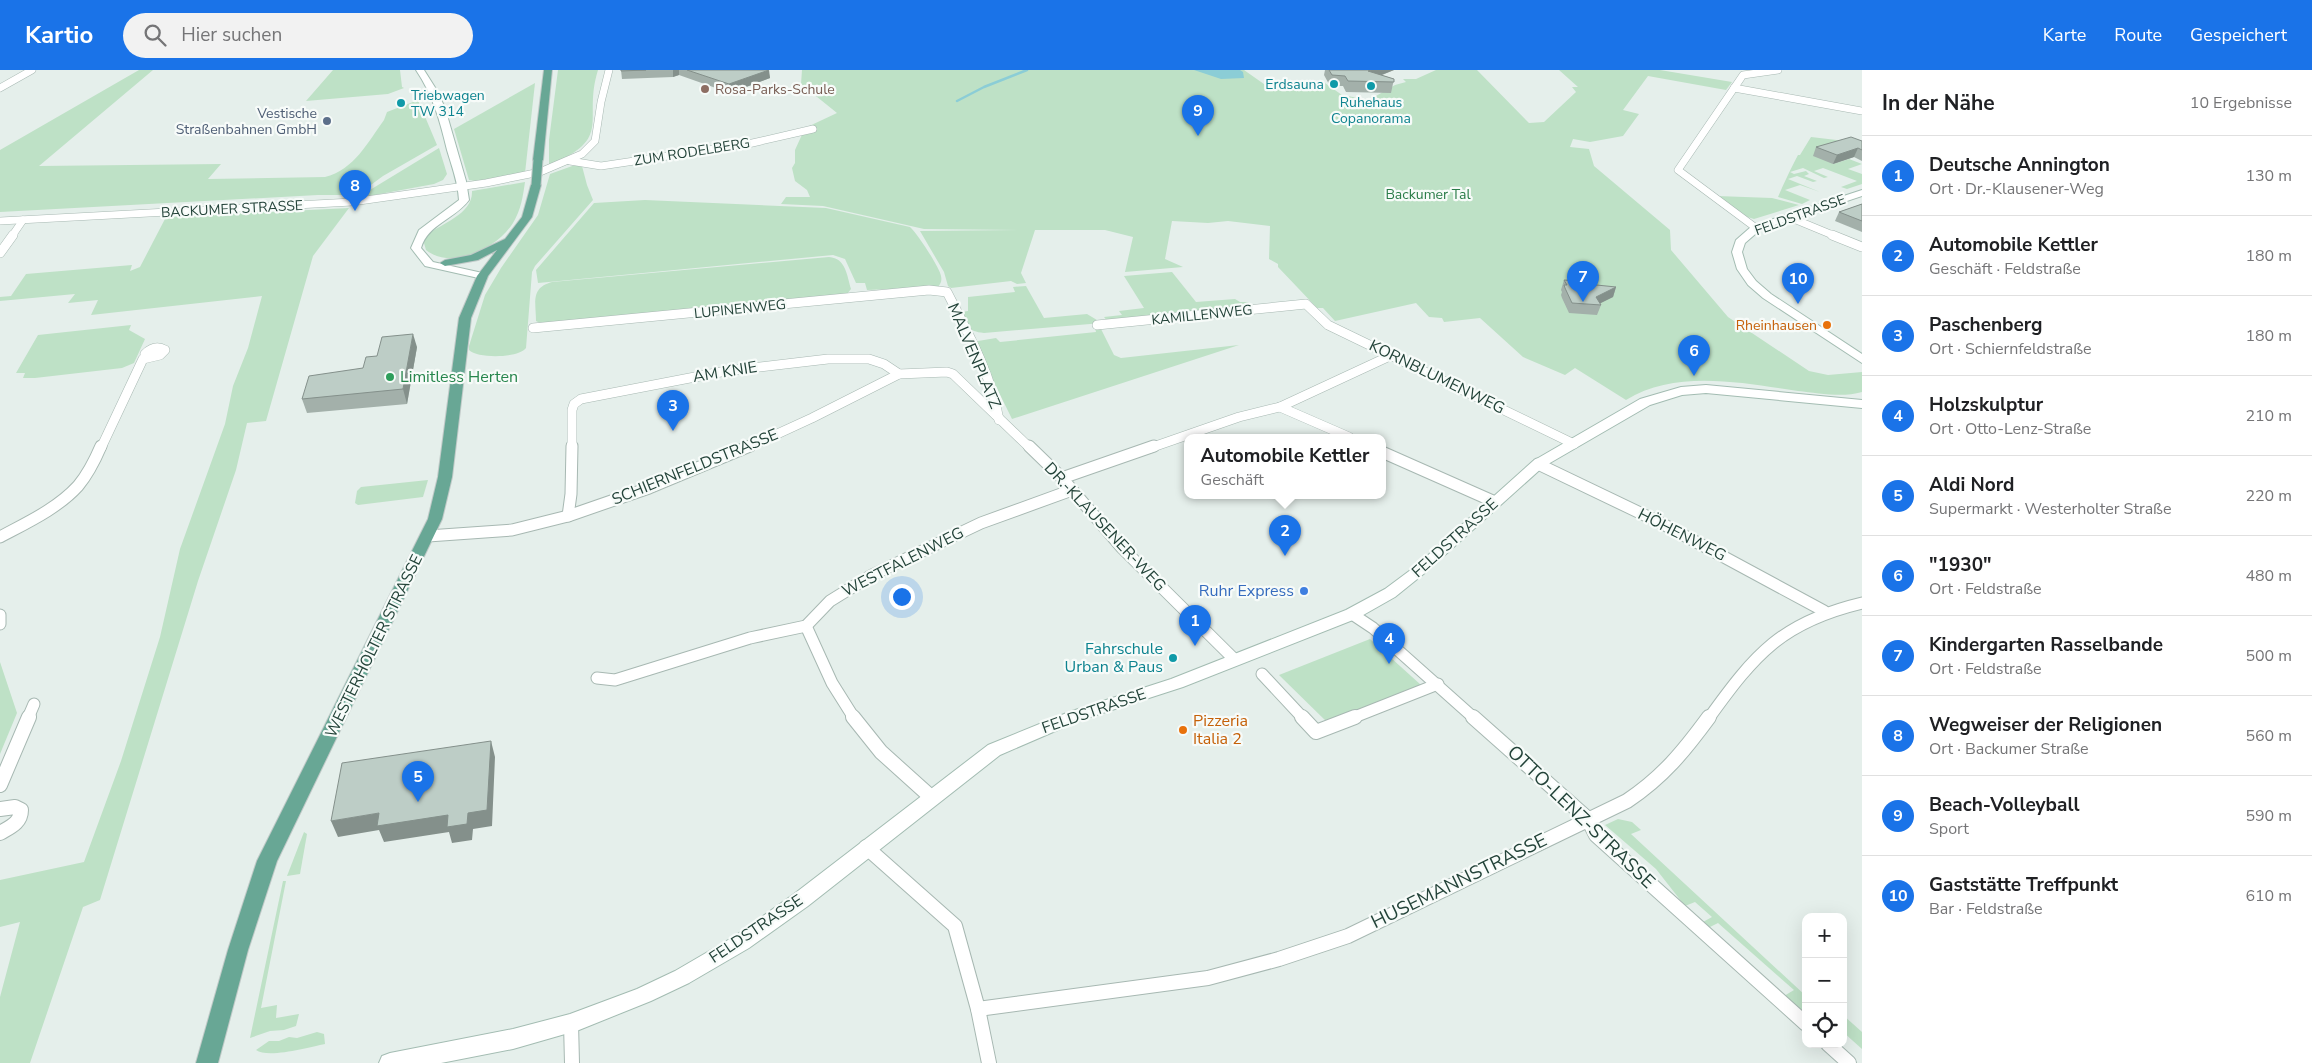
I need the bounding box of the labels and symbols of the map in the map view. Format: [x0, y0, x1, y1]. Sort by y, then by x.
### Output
place label: Erdsauna [1265, 75, 1324, 94]
marker: Erdsauna [1328, 78, 1340, 90]
place label: Rosa-Parks-Schule [715, 80, 835, 99]
marker: Ruhehaus Copanorama [1365, 80, 1377, 92]
marker: Rosa-Parks-Schule [699, 83, 711, 95]
place label: Triebwagen TW 314 [411, 86, 485, 121]
place label: Ruhehaus Copanorama [1331, 93, 1411, 128]
pin: 9 [1182, 95, 1214, 136]
marker: Triebwagen TW 314 [395, 97, 407, 109]
place label: Vestische Straßenbahnen GmbH [176, 104, 317, 139]
marker: Vestische Straßenbahnen GmbH [321, 115, 333, 127]
street label: ZUM RODELBERG [633, 133, 751, 171]
pin: 8 [339, 170, 371, 211]
park label: Backumer Tal [1385, 185, 1471, 204]
street label: FELDSTRASSE [1752, 190, 1848, 240]
street label: BACKUMER STRASSE [160, 196, 304, 222]
pin: 7 [1567, 261, 1599, 302]
pin: 10 [1782, 263, 1814, 304]
street label: LUPINENWEG [693, 295, 787, 323]
street label: MALVENPLATZ [942, 300, 1006, 413]
street label: KAMILLENWEG [1151, 300, 1253, 330]
place label: Rheinhausen [1736, 316, 1817, 335]
marker: Rheinhausen [1821, 319, 1833, 331]
street label: KORNBLUMENWEG [1365, 335, 1509, 419]
pin: 6 [1678, 335, 1710, 376]
street label: AM KNIE [691, 356, 759, 388]
place label: Limitless Herten [400, 366, 518, 388]
marker: Limitless Herten [384, 371, 396, 383]
pin: 3 [657, 390, 689, 431]
street label: SCHIERNFELDSTRASSE [608, 424, 782, 510]
street label: DR.-KLAUSENER-WEG [1039, 458, 1171, 596]
street label: FELDSTRASSE [1407, 493, 1503, 583]
street label: HÖHENWEG [1634, 503, 1730, 567]
pin: 2 [1269, 515, 1301, 556]
street label: WESTFALENWEG [838, 522, 968, 602]
street label: WESTERHOLTER STRASSE [320, 551, 428, 741]
place label: Ruhr Express [1199, 580, 1294, 602]
your location [889, 584, 915, 610]
marker: Ruhr Express [1298, 585, 1310, 597]
pin: 1 [1179, 605, 1211, 646]
pin: 4 [1373, 623, 1405, 664]
place label: Fahrschule Urban & Paus [1065, 638, 1163, 678]
marker: Fahrschule Urban & Paus [1167, 652, 1179, 664]
street label: FELDSTRASSE [1039, 683, 1149, 739]
place label: Pizzeria Italia 2 [1193, 710, 1248, 750]
marker: Pizzeria Italia 2 [1177, 724, 1189, 736]
street label: OTTO-LENZ-STRASSE [1501, 740, 1661, 894]
pin: 5 [402, 761, 434, 802]
street label: HUSEMANNSTRASSE [1367, 827, 1551, 935]
street label: FELDSTRASSE [705, 889, 807, 969]

